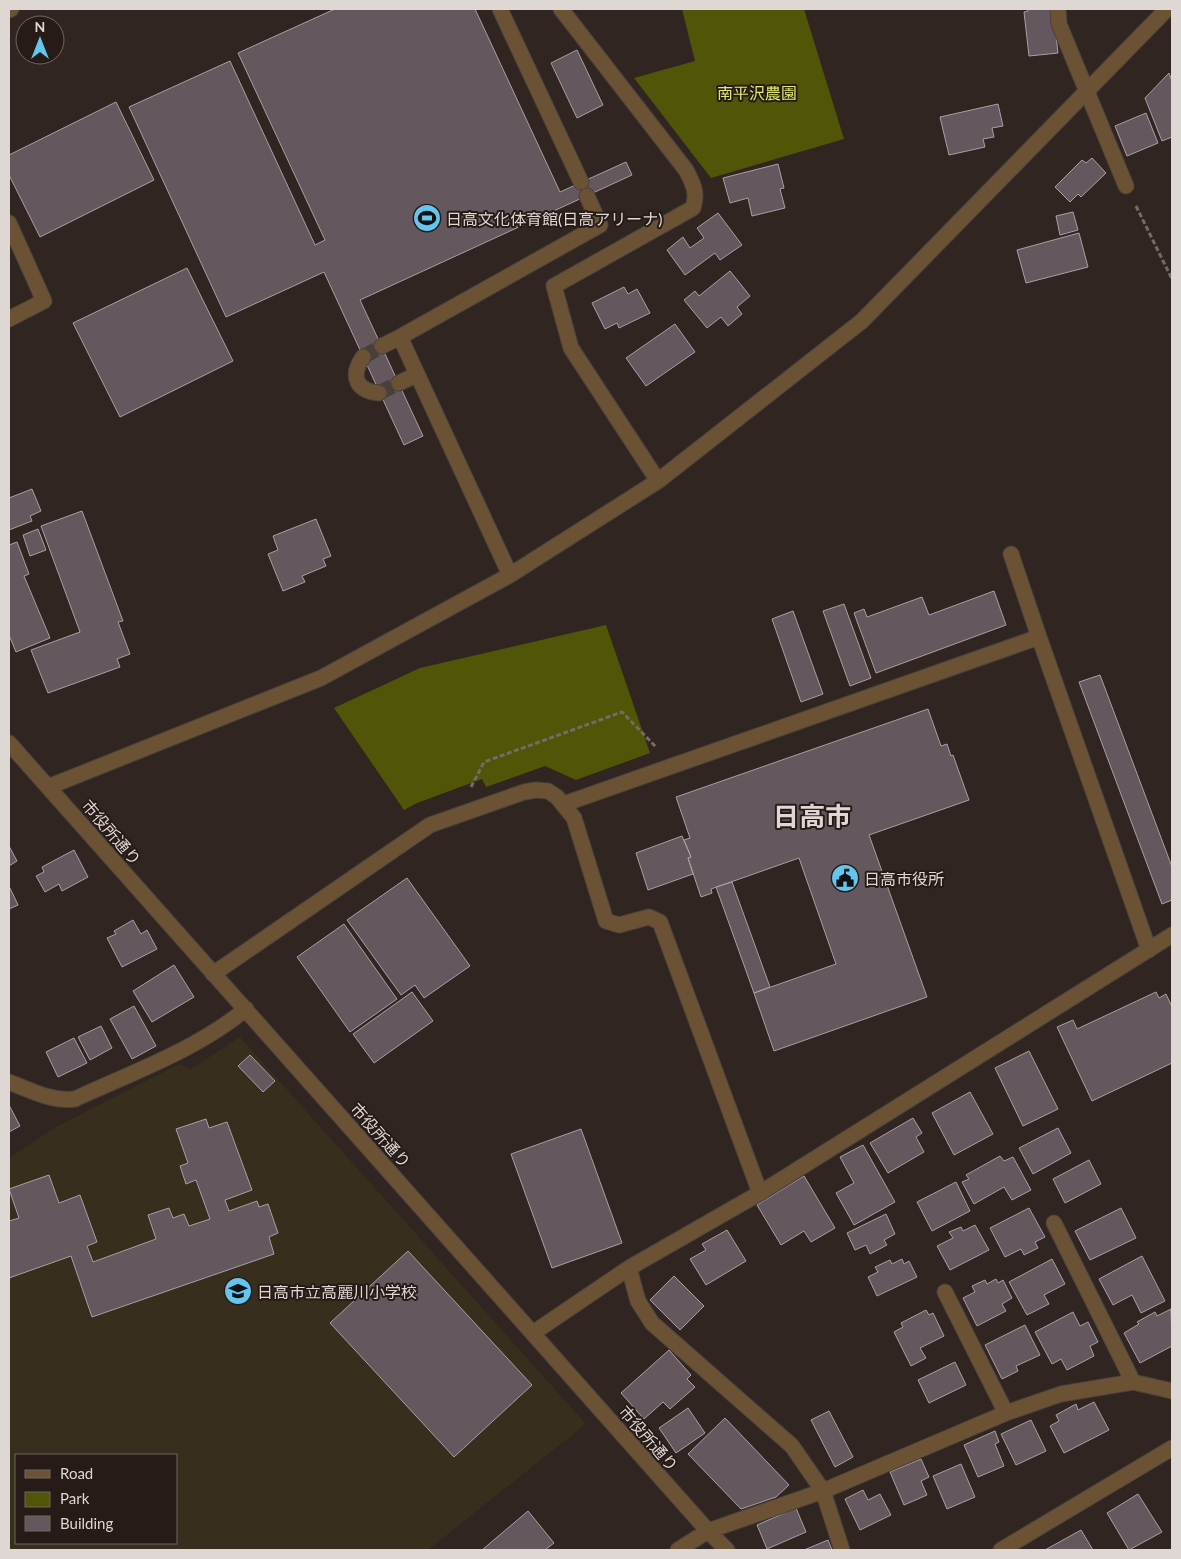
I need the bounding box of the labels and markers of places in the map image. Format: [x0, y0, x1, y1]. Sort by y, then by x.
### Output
sports icon: 日高文化体育館(日高アリーナ) [412, 203, 442, 233]
place label: 日高文化体育館(日高アリーナ) [446, 209, 663, 228]
public building icon: 日高市役所 [830, 863, 860, 893]
place label: 日高市役所 [864, 869, 944, 888]
school or university icon: 日高市立高麗川小学校 [223, 1276, 253, 1306]
place label: 日高市立高麗川小学校 [257, 1282, 417, 1301]

